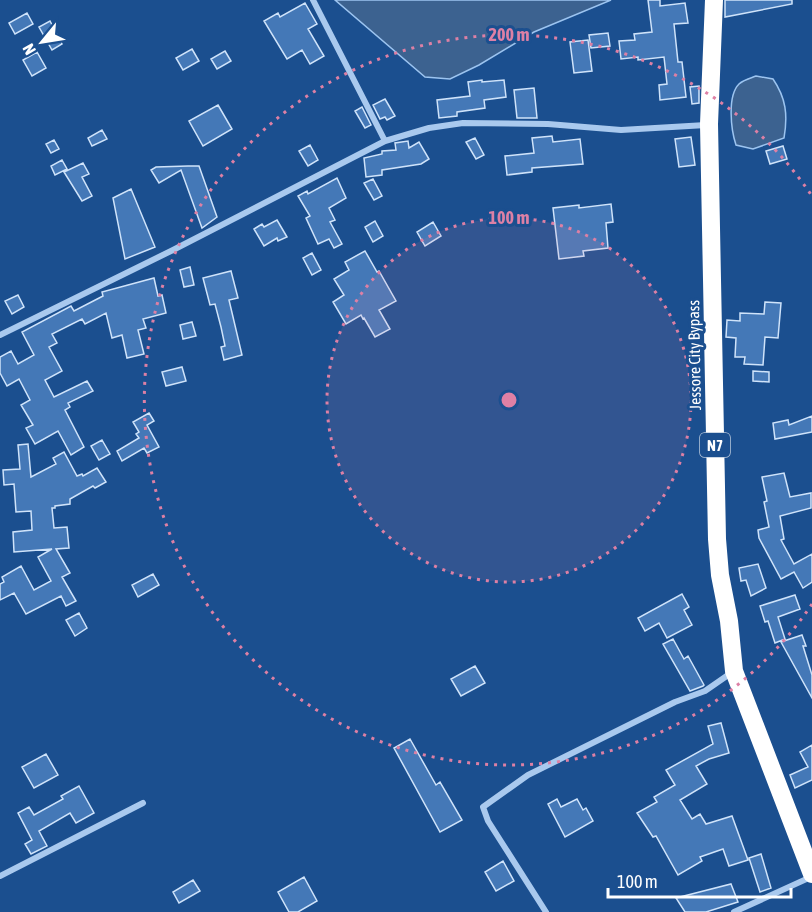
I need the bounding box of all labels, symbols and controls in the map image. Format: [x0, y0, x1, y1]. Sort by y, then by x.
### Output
north arrow [12, 12, 72, 72]
text: 200 m [489, 24, 529, 45]
text: N [19, 41, 39, 58]
text: 100 m [489, 207, 529, 228]
street label: Jessore City Bypass [684, 299, 705, 410]
centre of rings [499, 390, 519, 410]
road number: N7 [700, 433, 730, 457]
scale bar [608, 861, 791, 899]
text: 100 m [617, 871, 658, 892]

